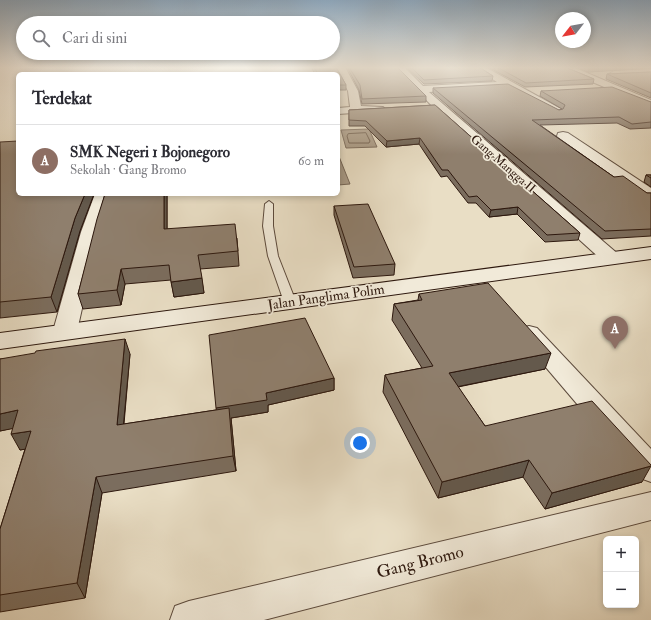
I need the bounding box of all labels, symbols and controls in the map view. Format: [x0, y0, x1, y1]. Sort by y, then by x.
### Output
north arrow [555, 12, 591, 48]
search box [16, 16, 340, 60]
icon: search [30, 27, 52, 49]
text: Cari di sini [62, 29, 127, 48]
text: Terdekat [32, 88, 92, 109]
street label: Gang Mangga II [467, 132, 539, 196]
text: SMK Negeri 1 Bojonegoro [70, 143, 230, 162]
text: A [41, 153, 49, 169]
text: 60 m [298, 153, 324, 169]
text: Sekolah · Gang Bromo [70, 162, 186, 178]
street label: Jalan Panglima Polim [265, 280, 386, 314]
pin: A [602, 316, 628, 349]
your location [350, 433, 370, 453]
map controls [603, 536, 639, 608]
button: + [603, 536, 639, 572]
street label: Gang Bromo [374, 541, 466, 583]
button: − [603, 572, 639, 608]

